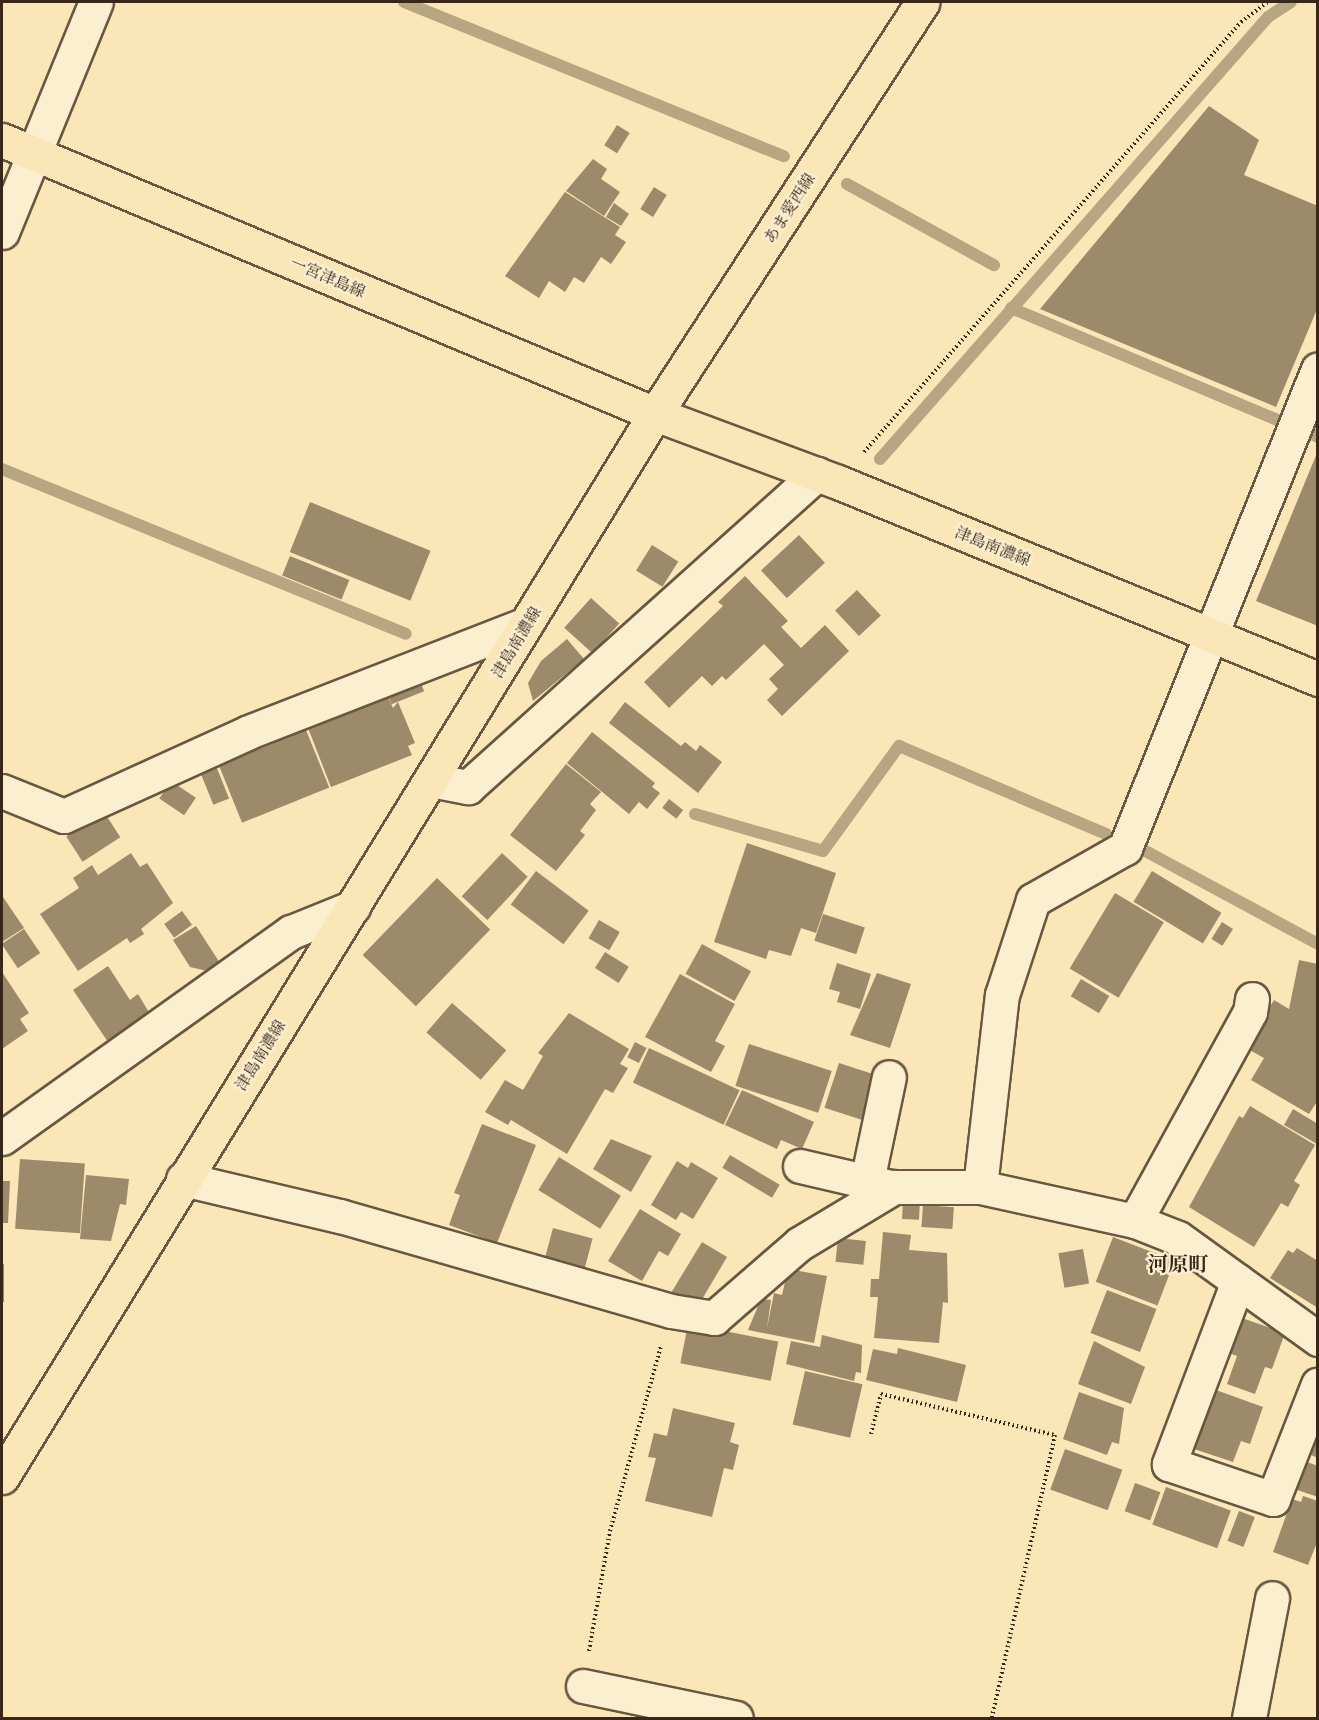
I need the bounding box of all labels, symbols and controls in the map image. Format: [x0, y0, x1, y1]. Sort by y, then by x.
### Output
street label: あま愛西線 [759, 169, 819, 247]
street label: 一宮津島線 [287, 253, 369, 301]
street label: 津島南濃線 [952, 522, 1034, 570]
street label: 津島南濃線 [487, 603, 545, 681]
street label: 津島南濃線 [231, 1016, 289, 1094]
district label: 河原町 [1148, 1252, 1208, 1276]

